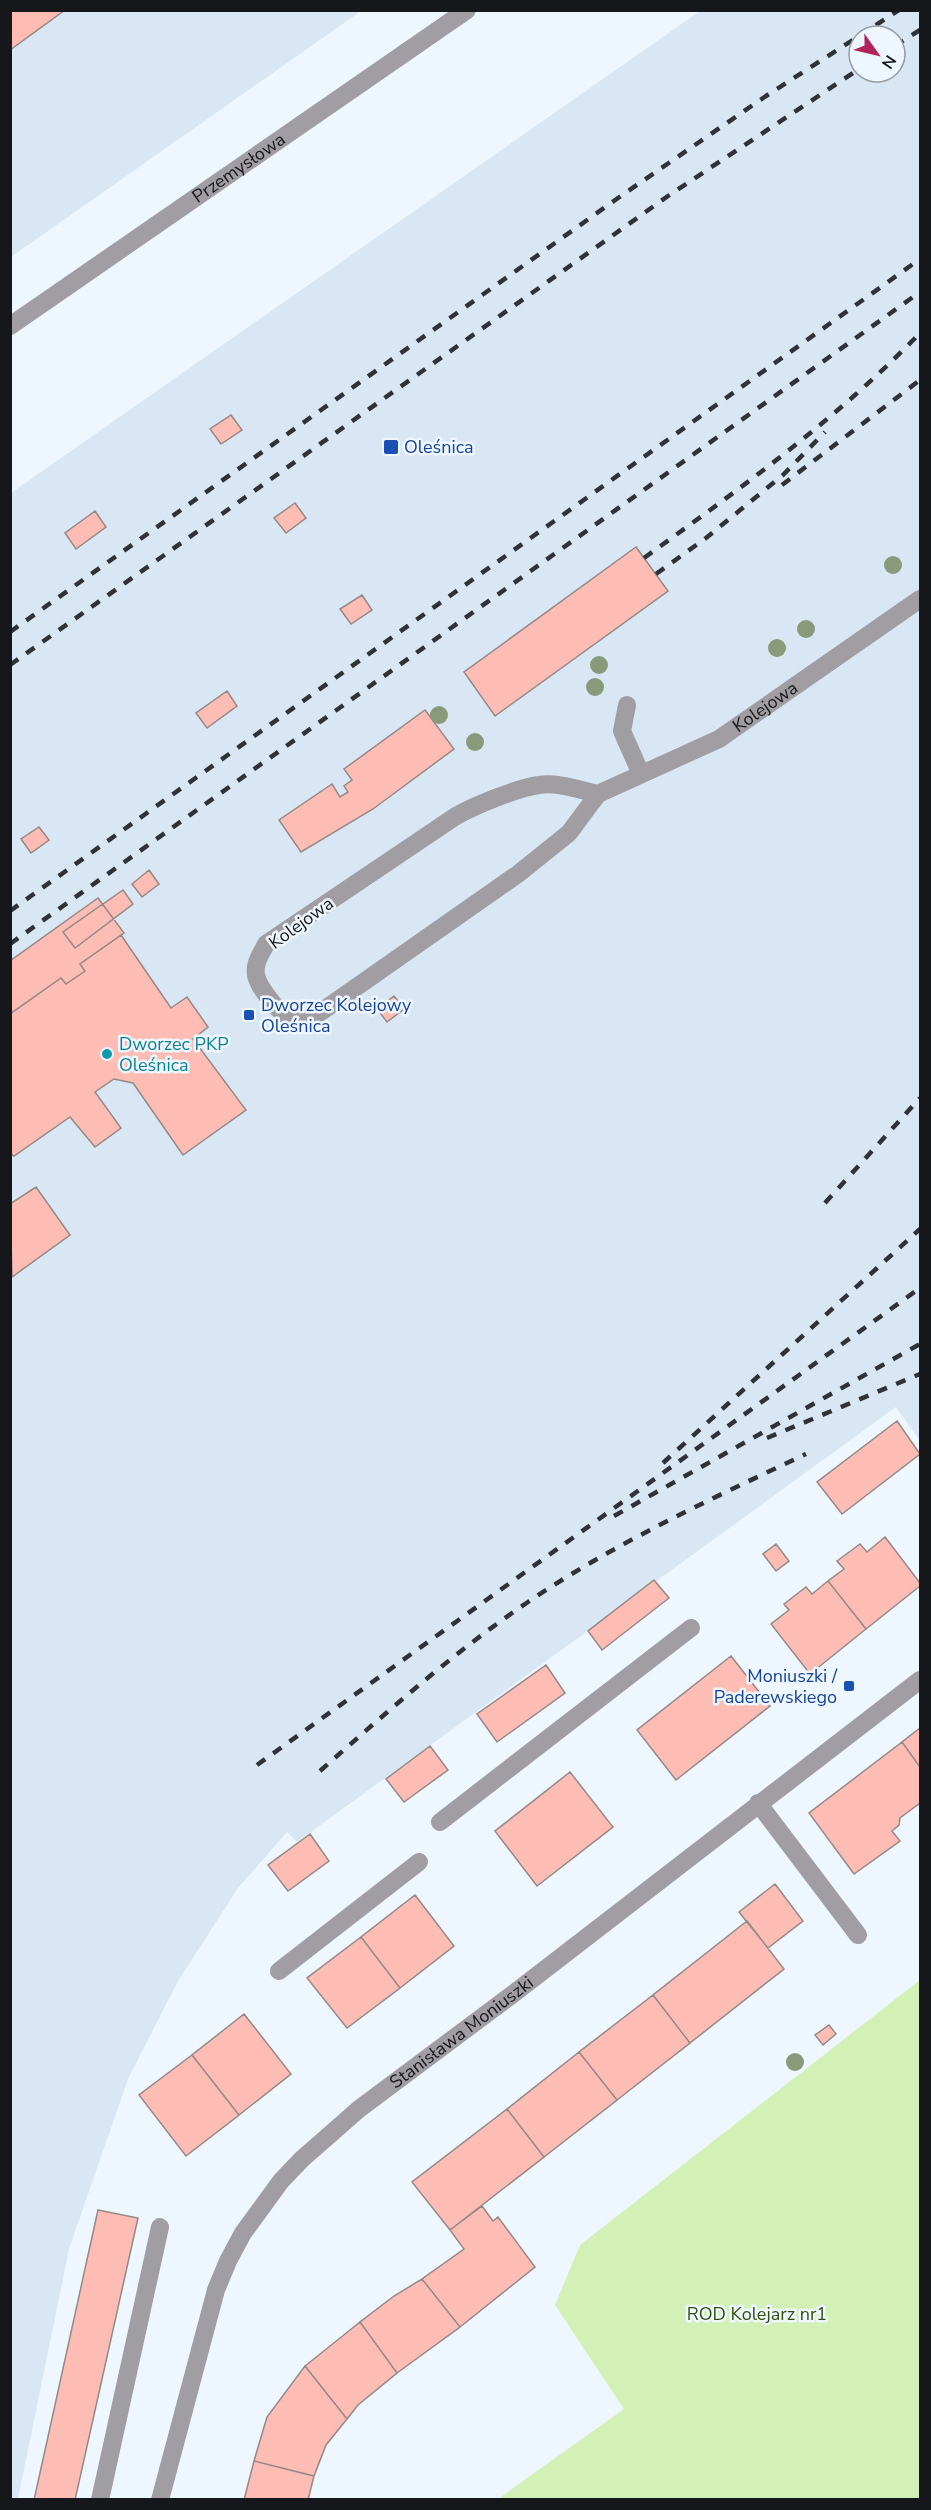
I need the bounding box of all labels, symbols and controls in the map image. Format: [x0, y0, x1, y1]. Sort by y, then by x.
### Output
north arrow [847, 24, 907, 84]
text: N [876, 51, 901, 73]
street label: Przemysłowa [187, 127, 290, 209]
place label: Oleśnica [404, 435, 473, 459]
marker: Oleśnica [382, 438, 400, 456]
street label: Kolejowa [728, 676, 803, 738]
street label: Kolejowa [264, 891, 338, 955]
place label: Dworzec Kolejowy Oleśnica [261, 993, 412, 1038]
marker: Dworzec Kolejowy Oleśnica [242, 1008, 256, 1022]
place label: Dworzec PKP Oleśnica [119, 1032, 229, 1077]
marker: Dworzec PKP Oleśnica [100, 1047, 114, 1061]
place label: Moniuszki / Paderewskiego [714, 1664, 838, 1709]
marker: Moniuszki / Paderewskiego [842, 1679, 856, 1693]
street label: Stanisława Moniuszki [385, 1971, 538, 2094]
park label: ROD Kolejarz nr1 [687, 2302, 827, 2326]

